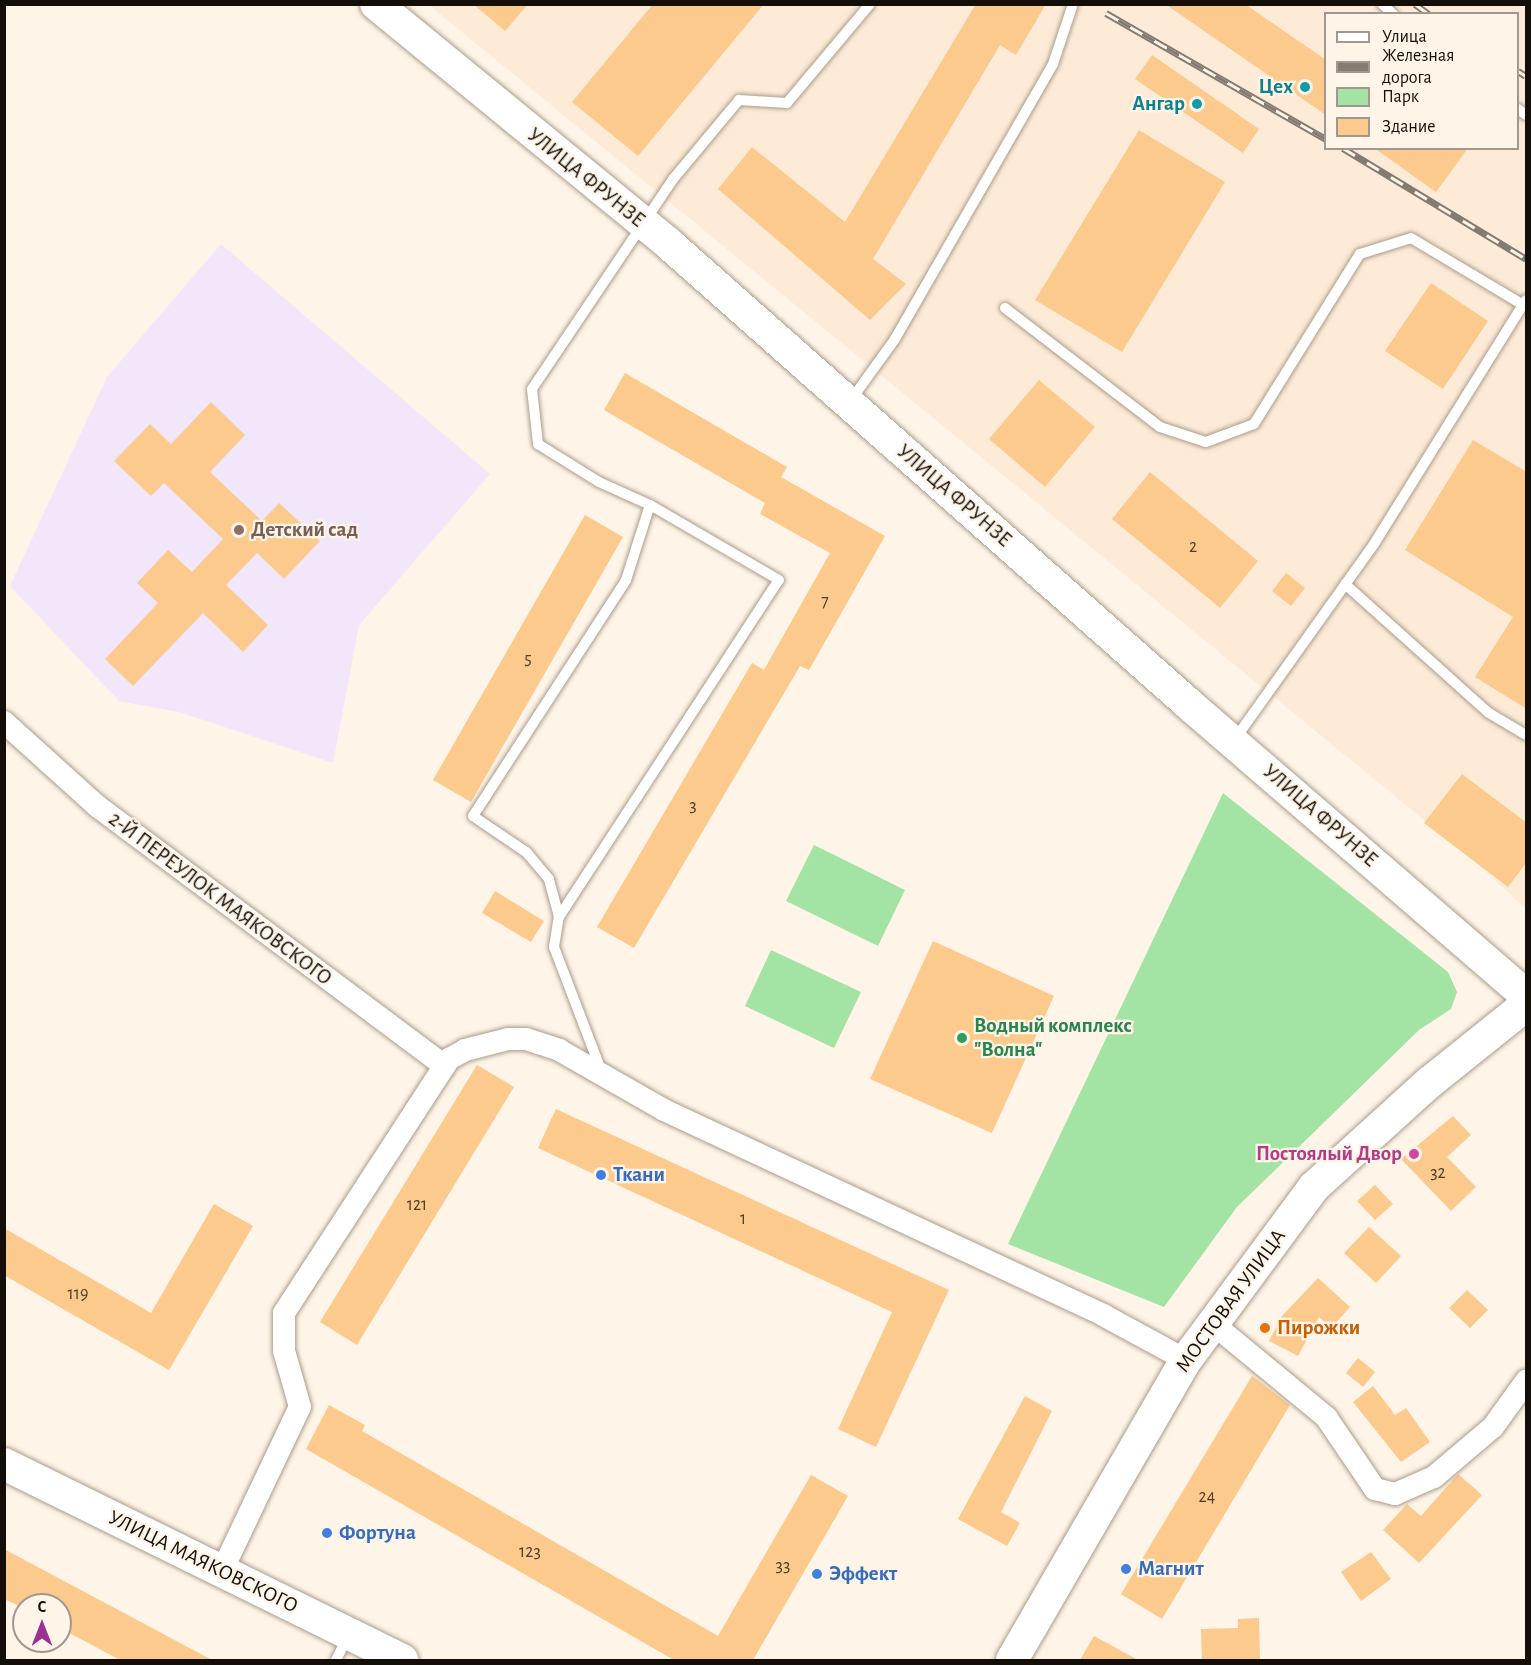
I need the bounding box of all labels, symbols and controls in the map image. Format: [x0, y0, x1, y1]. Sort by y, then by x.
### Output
legend [1324, 12, 1519, 150]
text: Улица [1382, 28, 1427, 46]
text: Железная дорога [1382, 47, 1454, 87]
place label: Цех [1259, 74, 1293, 100]
marker: Цех [1298, 80, 1312, 94]
text: Парк [1382, 88, 1419, 106]
place label: Ангар [1132, 91, 1185, 117]
marker: Ангар [1190, 97, 1204, 111]
text: Здание [1382, 118, 1436, 136]
street label: УЛИЦА ФРУНЗЕ [522, 123, 650, 233]
street label: УЛИЦА ФРУНЗЕ [891, 439, 1017, 553]
place label: Детский сад [251, 517, 358, 543]
marker: Детский сад [232, 523, 246, 537]
house number: 2 [1189, 536, 1197, 558]
house number: 7 [821, 591, 829, 613]
house number: 5 [524, 648, 532, 670]
street label: УЛИЦА ФРУНЗЕ [1257, 759, 1383, 873]
house number: 3 [689, 795, 697, 817]
street label: 2-Й ПЕРЕУЛОК МАЯКОВСКОГО [103, 807, 337, 991]
place label: Водный комплекс "Волна" [974, 1013, 1132, 1063]
marker: Водный комплекс "Волна" [955, 1031, 969, 1045]
place label: Постоялый Двор [1256, 1141, 1402, 1167]
marker: Постоялый Двор [1407, 1147, 1421, 1161]
place label: Ткани [613, 1162, 665, 1188]
house number: 32 [1430, 1162, 1446, 1184]
marker: Ткани [594, 1168, 608, 1182]
house number: 121 [407, 1194, 427, 1216]
house number: 1 [740, 1208, 746, 1230]
street label: МОСТОВАЯ УЛИЦА [1171, 1224, 1291, 1378]
house number: 119 [68, 1283, 88, 1305]
place label: Пирожки [1277, 1315, 1360, 1341]
marker: Пирожки [1258, 1321, 1272, 1335]
house number: 24 [1199, 1486, 1215, 1508]
street label: УЛИЦА МАЯКОВСКОГО [104, 1505, 302, 1619]
place label: Фортуна [339, 1520, 416, 1546]
marker: Фортуна [320, 1526, 334, 1540]
house number: 123 [519, 1541, 541, 1563]
house number: 33 [776, 1555, 790, 1577]
place label: Магнит [1138, 1556, 1204, 1582]
place label: Эффект [829, 1561, 897, 1587]
marker: Магнит [1119, 1562, 1133, 1576]
marker: Эффект [810, 1567, 824, 1581]
north arrow [12, 1593, 72, 1653]
text: С [38, 1599, 46, 1615]

